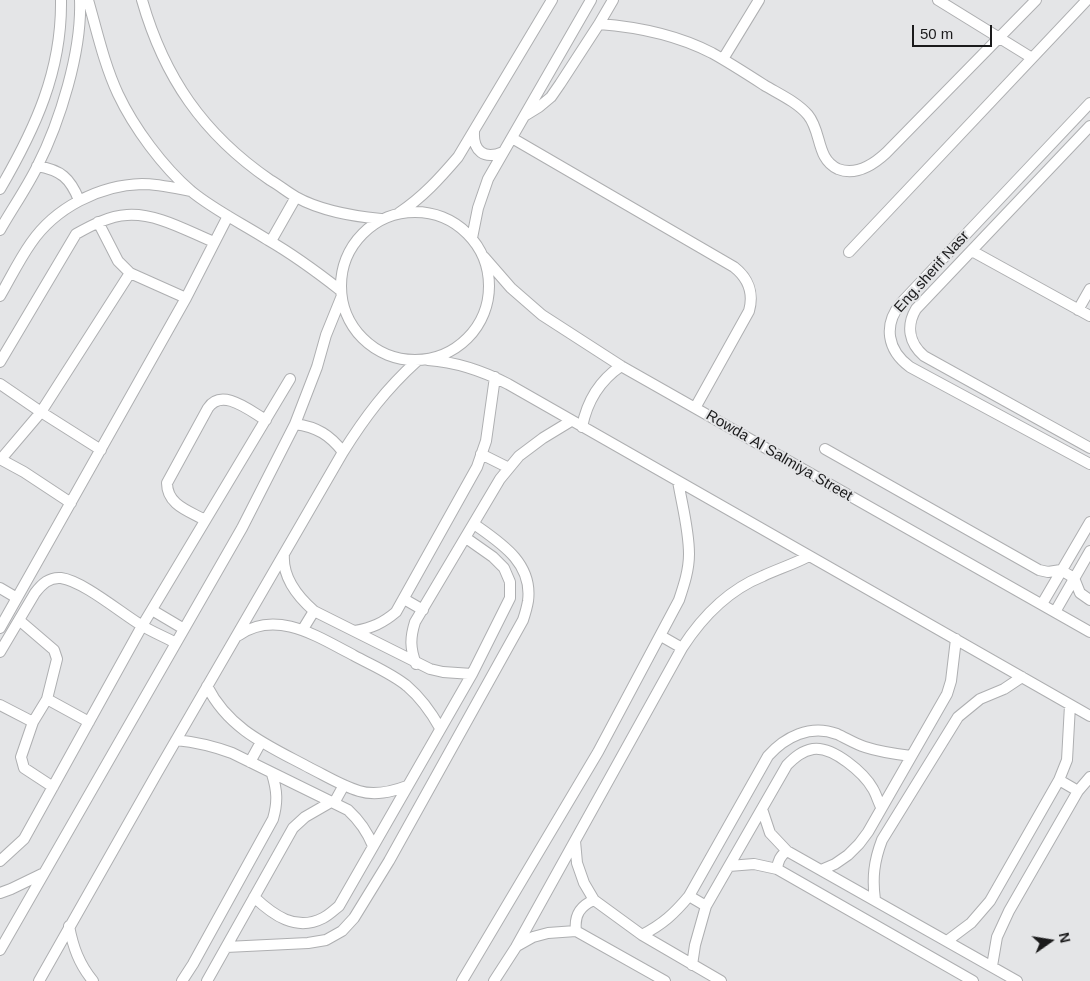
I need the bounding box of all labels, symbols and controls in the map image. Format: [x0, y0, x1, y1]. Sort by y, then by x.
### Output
scale bar [915, 15, 995, 47]
text: 50 m [920, 25, 953, 42]
street label: Eng.sherif Nasr [891, 228, 973, 316]
street label: Rowda Al Salmiya Street [703, 407, 855, 505]
north arrow [1025, 916, 1075, 966]
text: N [1056, 931, 1074, 944]

